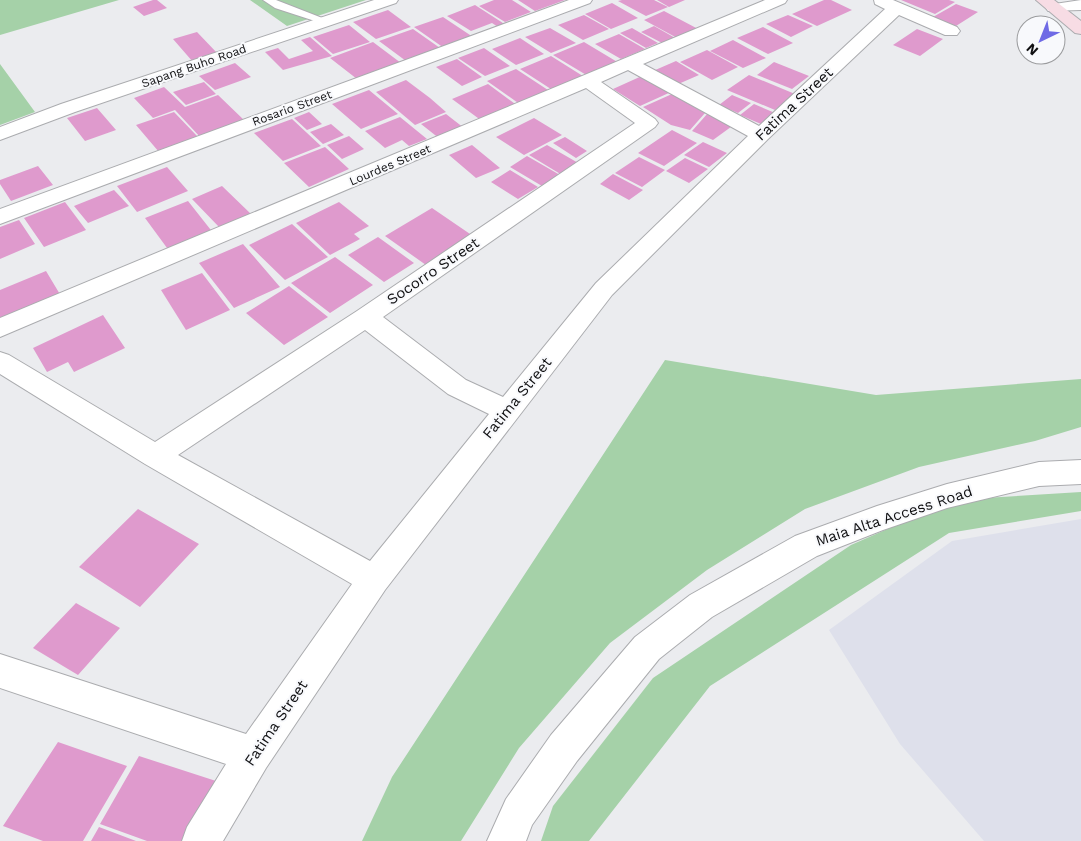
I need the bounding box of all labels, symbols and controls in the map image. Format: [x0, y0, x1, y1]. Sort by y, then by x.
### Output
north arrow [1016, 15, 1066, 65]
text: N [1023, 40, 1041, 59]
street label: Sapang Buho Road [140, 42, 248, 90]
street label: Fatima Street [751, 63, 837, 145]
street label: Rosario Street [250, 87, 334, 129]
street label: Lourdes Street [347, 142, 433, 188]
street label: Socorro Street [383, 233, 483, 308]
street label: Fatima Street [479, 353, 556, 442]
street label: Maia Alta Access Road [813, 482, 975, 550]
street label: Fatima Street [241, 676, 312, 769]

